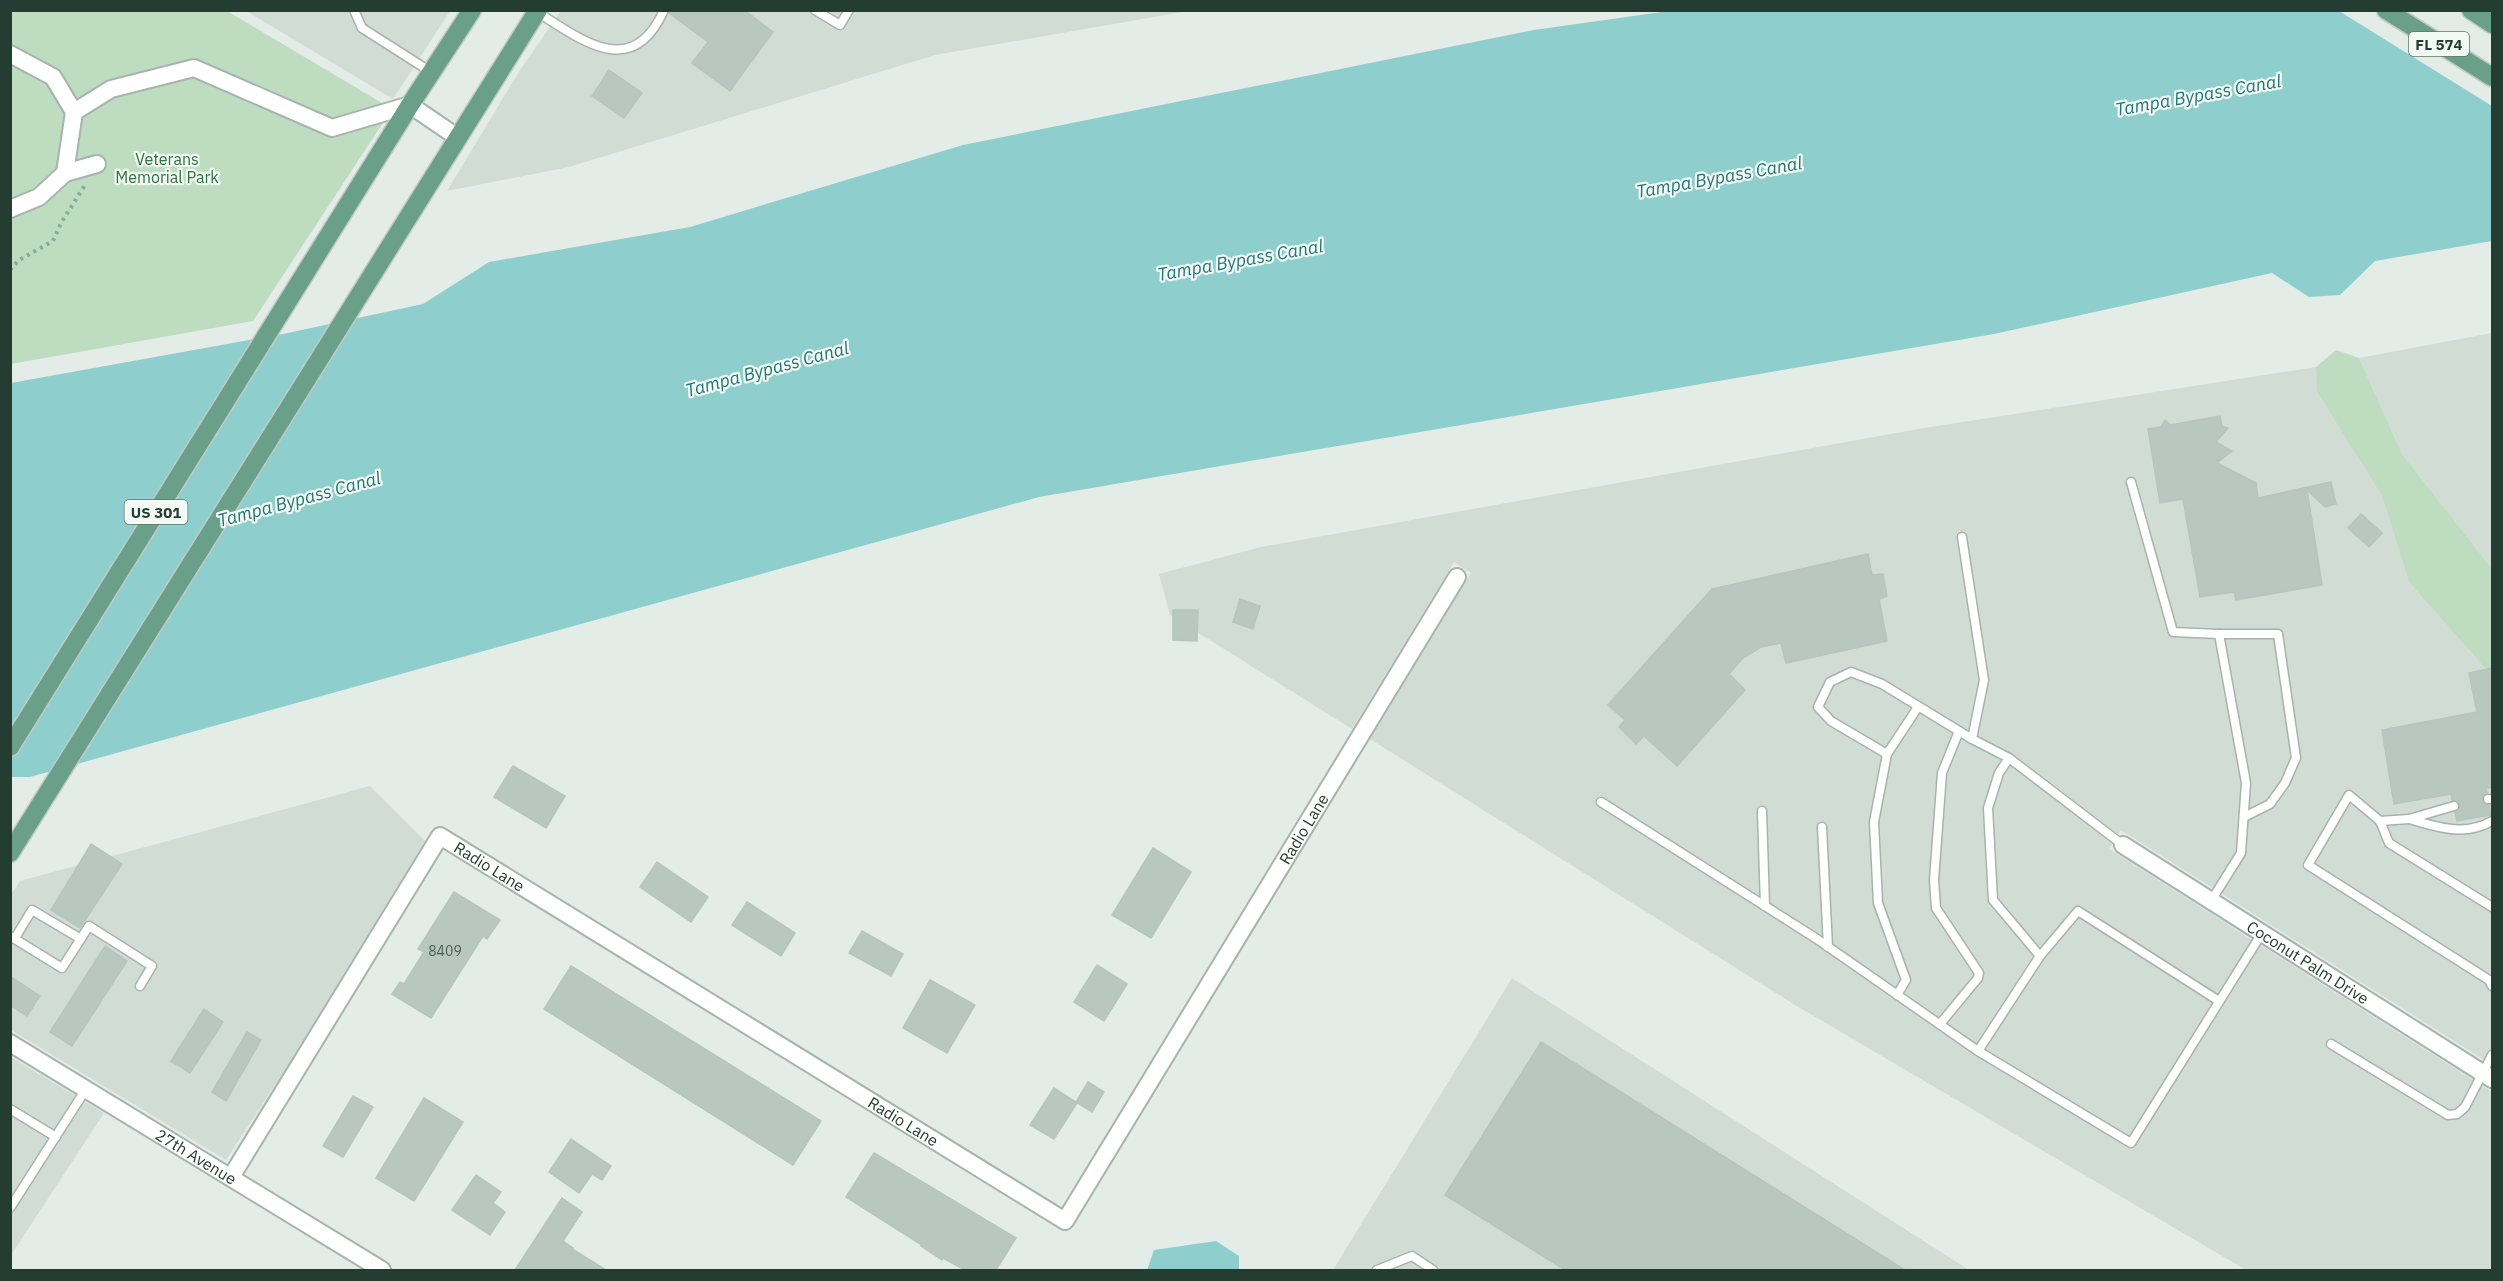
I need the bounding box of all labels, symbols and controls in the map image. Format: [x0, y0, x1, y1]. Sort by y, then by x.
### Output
road number: FL 574 [2409, 32, 2469, 56]
water label: Tampa Bypass Canal [2113, 69, 2283, 121]
park label: Veterans Memorial Park [115, 149, 219, 187]
water label: Tampa Bypass Canal [1634, 151, 1804, 203]
water label: Tampa Bypass Canal [1155, 234, 1325, 286]
water label: Tampa Bypass Canal [683, 336, 851, 402]
water label: Tampa Bypass Canal [215, 466, 383, 532]
road number: US 301 [124, 500, 188, 524]
street label: Radio Lane [1275, 790, 1333, 868]
street label: Radio Lane [450, 837, 529, 896]
street label: Coconut Palm Drive [2243, 916, 2373, 1009]
house number: 8409 [428, 942, 462, 960]
street label: Radio Lane [864, 1092, 942, 1151]
street label: 27th Avenue [152, 1124, 240, 1189]

